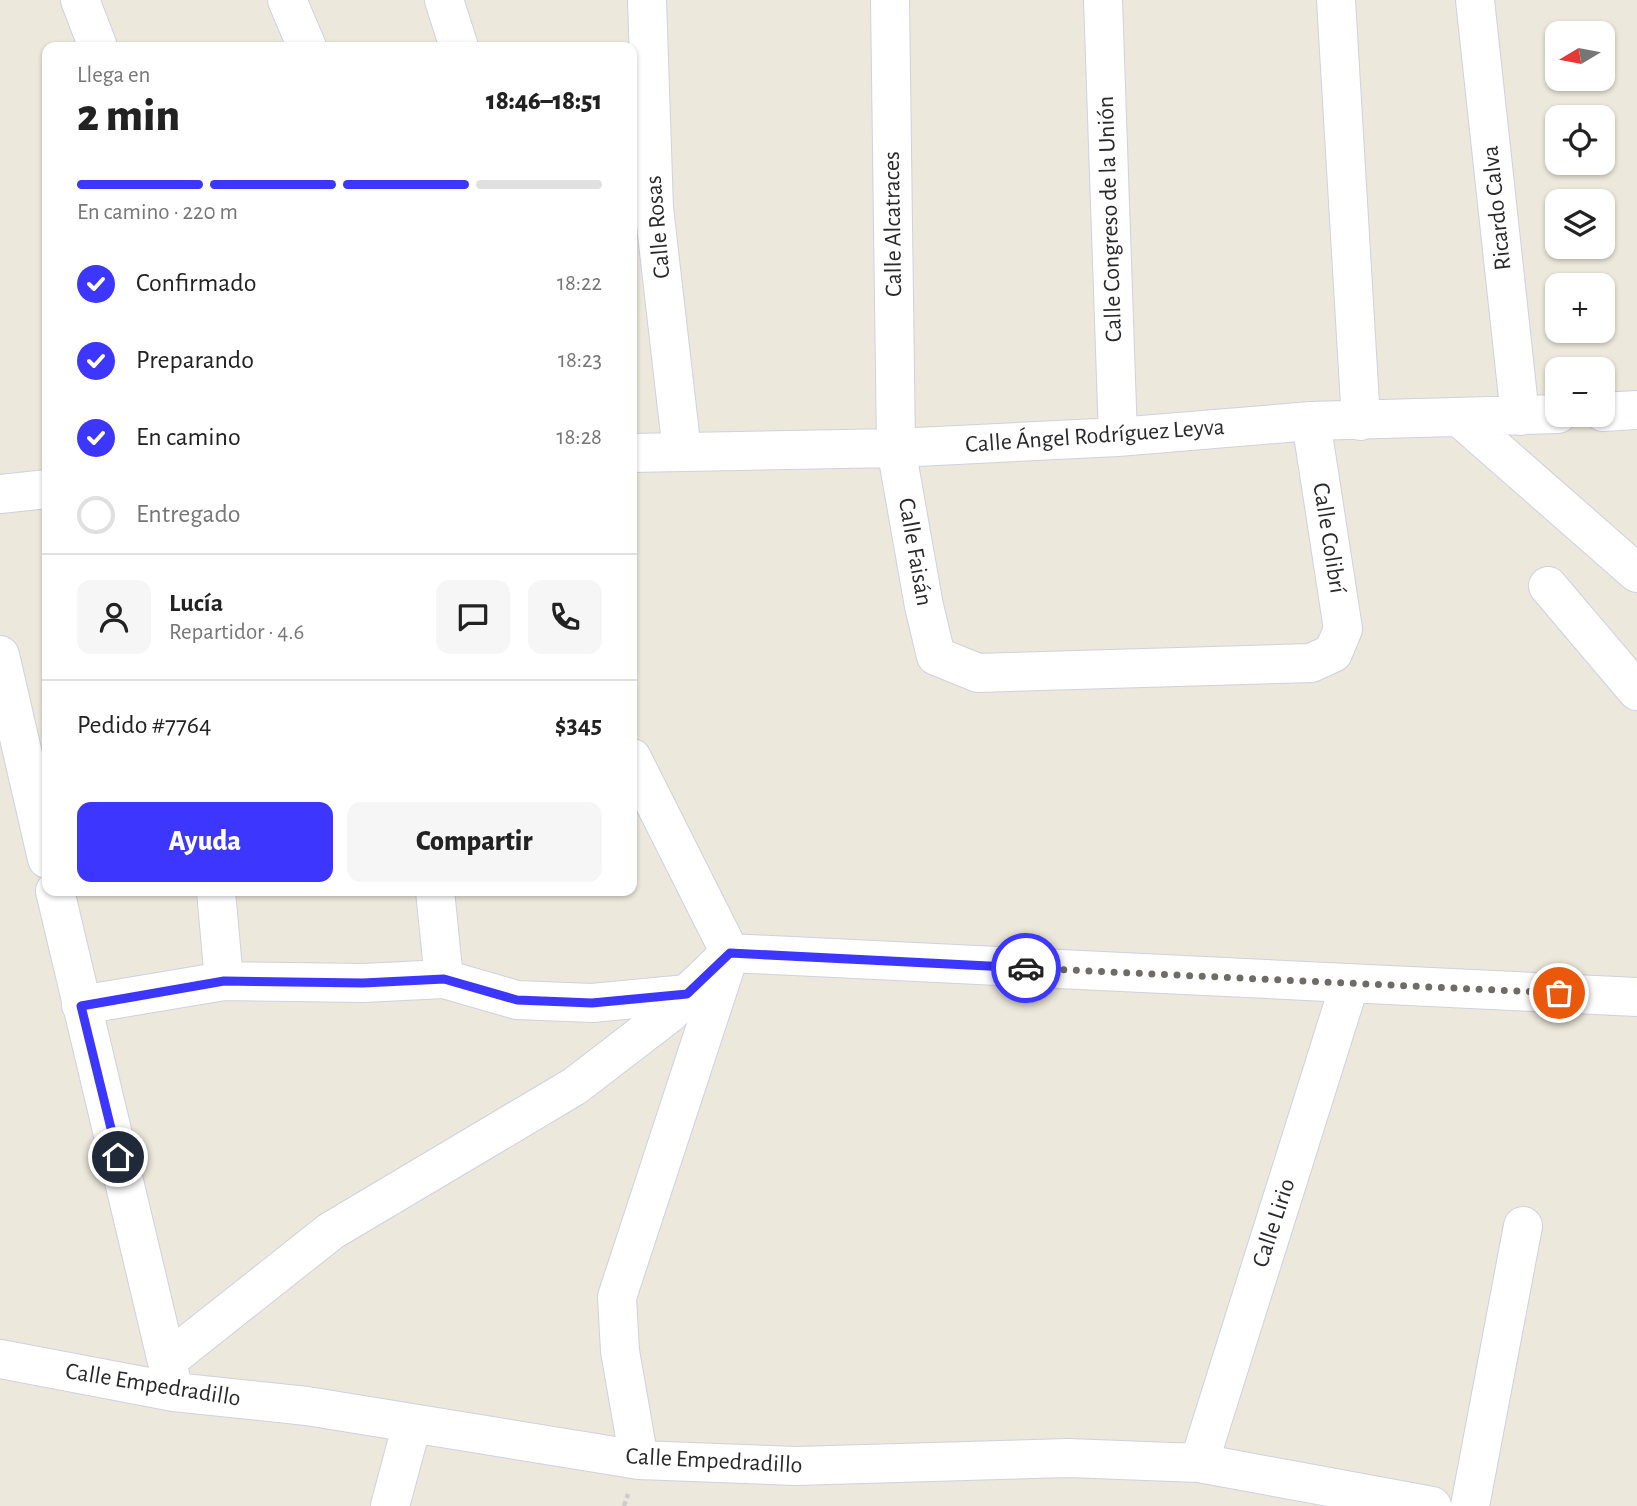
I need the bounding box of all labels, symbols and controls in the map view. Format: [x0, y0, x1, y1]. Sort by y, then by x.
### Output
north arrow [1545, 21, 1615, 91]
map controls [1545, 21, 1615, 427]
text: Llega en [77, 64, 150, 87]
text: 18:46–18:51 [486, 88, 602, 114]
text: 2 min [77, 93, 180, 139]
street label: Calle Congreso de la Unión [1094, 95, 1126, 343]
button: locate [1545, 105, 1615, 175]
street label: Ricardo Calva [1479, 144, 1515, 272]
street label: Calle Alcatraces [880, 151, 906, 297]
street label: Calle Rosas [642, 174, 674, 280]
button: layers [1545, 189, 1615, 259]
text: En camino · 220 m [77, 201, 238, 224]
icon: check [77, 265, 115, 303]
text: Confirmado [136, 270, 257, 296]
text: 18:22 [557, 272, 602, 295]
button: + [1545, 273, 1615, 343]
icon: check [77, 342, 115, 380]
text: Preparando [136, 347, 254, 373]
text: 18:23 [558, 349, 602, 372]
button: − [1545, 357, 1615, 427]
street label: Calle Ángel Rodríguez Leyva [964, 413, 1226, 457]
icon: check [77, 419, 115, 457]
text: En camino [136, 424, 241, 450]
text: 18:28 [557, 426, 602, 449]
street label: Calle Colibrí [1308, 481, 1350, 595]
street label: Calle Faisán [894, 496, 936, 608]
text: Entregado [136, 501, 241, 527]
button: person [77, 580, 151, 654]
button: chat [436, 580, 510, 654]
button: phone [528, 580, 602, 654]
text: Lucía [169, 590, 223, 616]
text: Repartidor · 4.6 [169, 621, 304, 644]
text: Pedido #7764 [77, 712, 212, 738]
text: $345 [555, 712, 602, 738]
button: Ayuda [77, 802, 333, 882]
button: Compartir [347, 802, 602, 882]
courier [991, 933, 1061, 1003]
icon: car [1007, 949, 1045, 987]
pin [1529, 963, 1589, 1023]
icon: bag [1540, 974, 1578, 1012]
pin [88, 1127, 148, 1187]
icon: home [99, 1138, 137, 1176]
street label: Calle Lirio [1248, 1176, 1300, 1270]
street label: Calle Empedradillo [64, 1359, 242, 1411]
street label: Calle Empedradillo [625, 1444, 803, 1478]

